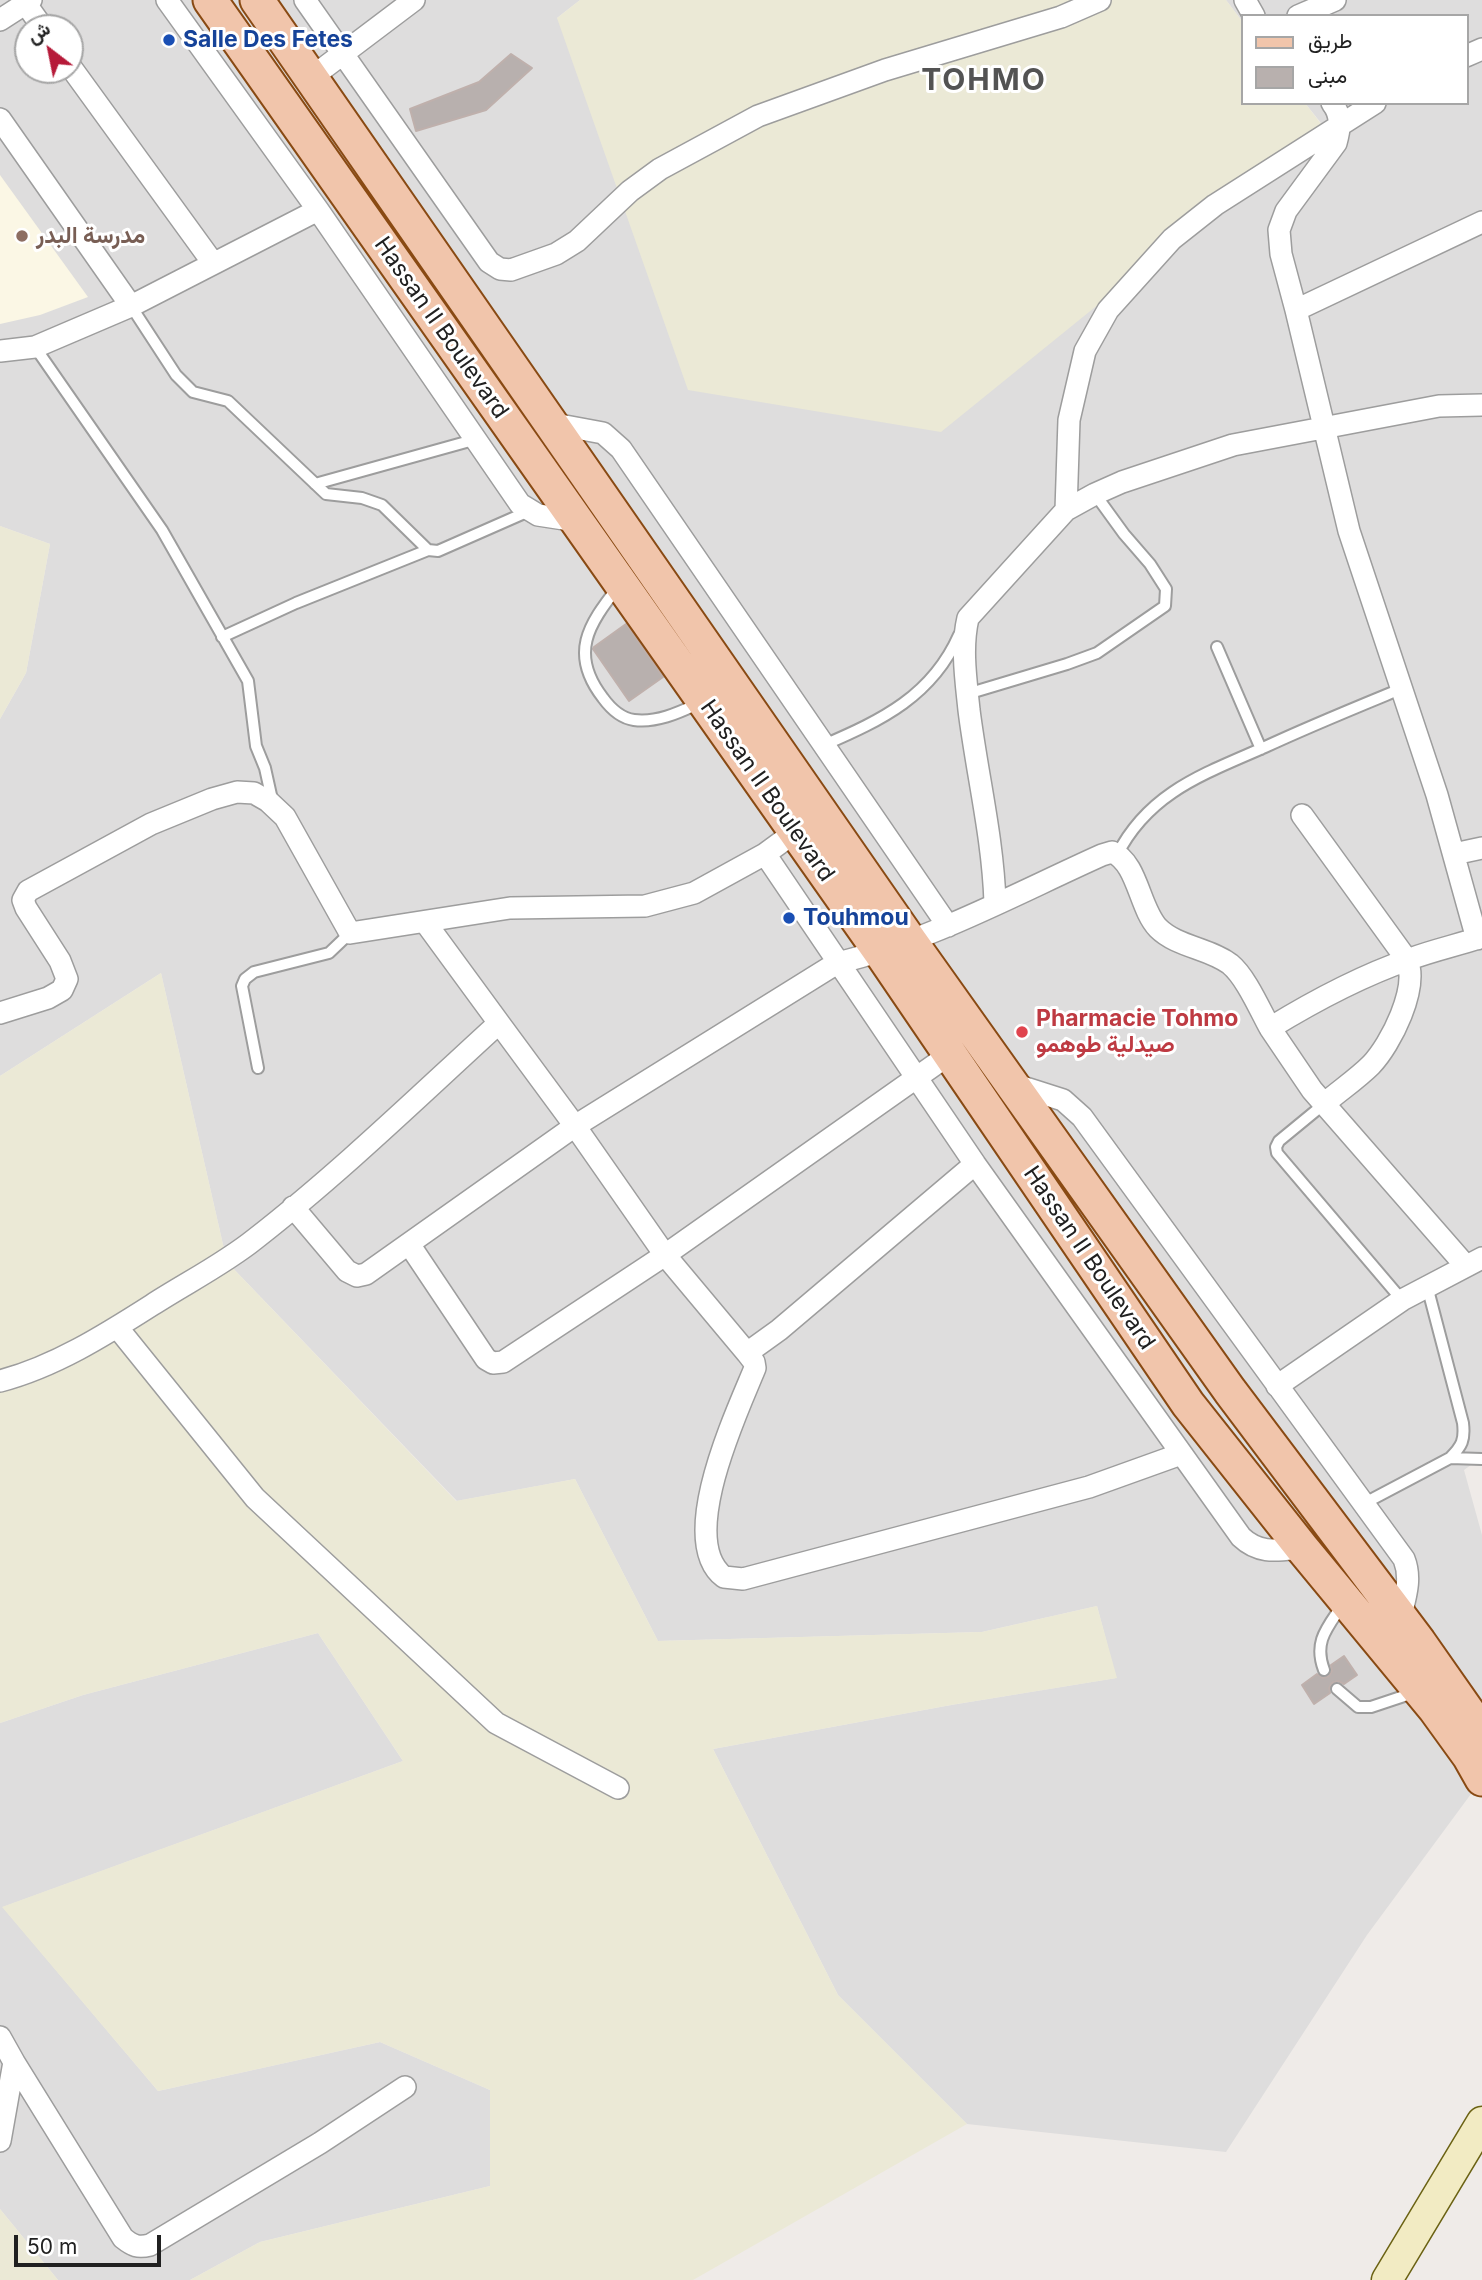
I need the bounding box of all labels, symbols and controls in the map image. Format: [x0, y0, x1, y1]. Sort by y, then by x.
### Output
north arrow [14, 14, 84, 84]
legend [1240, 14, 1468, 105]
text: ش [23, 17, 54, 48]
place label: Salle Des Fetes [183, 26, 353, 54]
text: طريق [1308, 28, 1353, 53]
marker: Salle Des Fetes [161, 32, 177, 48]
district label: TOHMO [922, 63, 1046, 99]
text: مبنى [1308, 63, 1347, 88]
place label: مدرسة البدر [36, 222, 145, 250]
marker: مدرسة البدر [14, 228, 30, 244]
street label: Hassan II Boulevard [368, 232, 514, 424]
street label: Hassan II Boulevard [694, 695, 840, 887]
place label: Touhmou [803, 904, 909, 932]
marker: Touhmou [781, 910, 797, 926]
place label: Pharmacie Tohmo صيدلية طوهمو [1036, 1005, 1238, 1059]
marker: Pharmacie Tohmo صيدلية طوهمو [1014, 1024, 1030, 1040]
street label: Hassan II Boulevard [1017, 1161, 1161, 1355]
scale bar [18, 2220, 164, 2264]
text: 50 m [27, 2234, 77, 2259]

